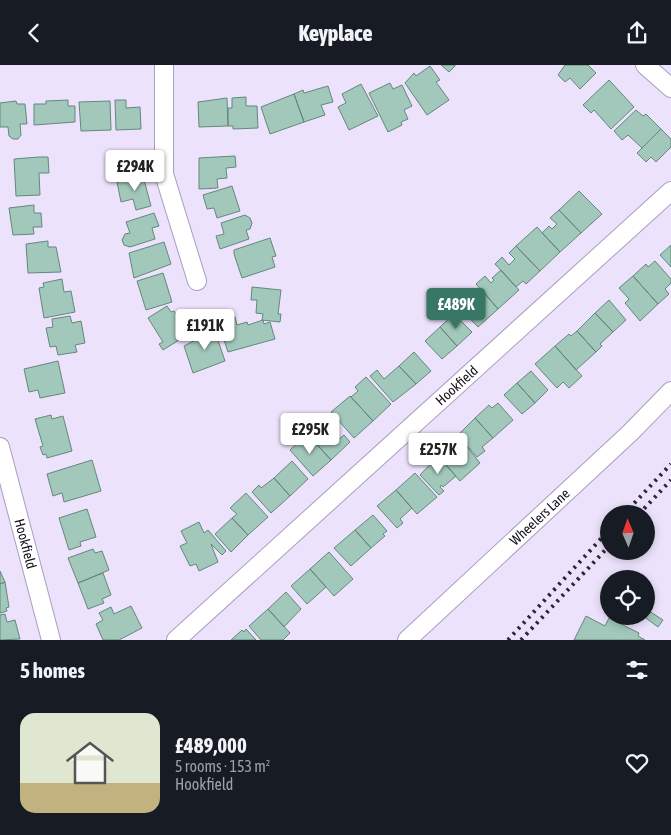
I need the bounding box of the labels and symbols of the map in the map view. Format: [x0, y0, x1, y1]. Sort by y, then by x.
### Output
pin: £294K [100, 149, 170, 192]
pin: £489K [421, 287, 491, 330]
pin: £191K [170, 309, 240, 351]
street label: Hookfield [432, 362, 481, 408]
pin: £295K [275, 413, 345, 455]
pin: £257K [403, 433, 473, 475]
street label: Wheelers Lane [506, 485, 573, 548]
north arrow [600, 505, 655, 560]
street label: Hookfield [11, 517, 40, 570]

